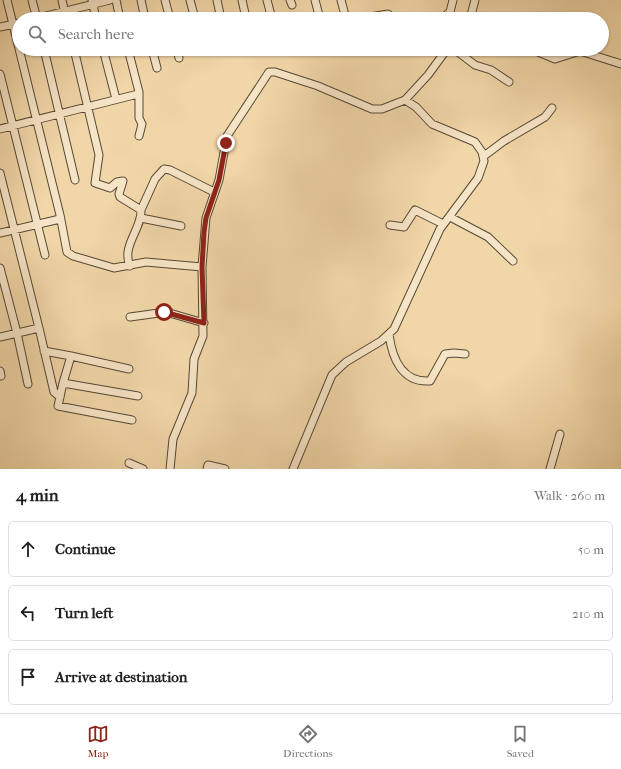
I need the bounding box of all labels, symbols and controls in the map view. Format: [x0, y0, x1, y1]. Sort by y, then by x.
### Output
search box [12, 12, 609, 56]
icon: search [26, 23, 48, 45]
text: Search here [58, 25, 134, 43]
route end [217, 134, 235, 152]
route start [155, 303, 173, 321]
text: 4 min [16, 485, 59, 505]
text: Walk · 260 m [534, 488, 605, 503]
icon: ahead [17, 538, 39, 560]
text: Continue [55, 540, 115, 558]
text: 50 m [578, 542, 604, 557]
icon: left [17, 602, 39, 624]
text: Turn left [55, 604, 113, 622]
text: 210 m [572, 606, 604, 621]
icon: arrive [17, 666, 39, 688]
text: Arrive at destination [55, 668, 187, 686]
tab: Map [87, 723, 109, 760]
tab: Directions [283, 723, 333, 760]
tab: Saved [507, 723, 534, 760]

